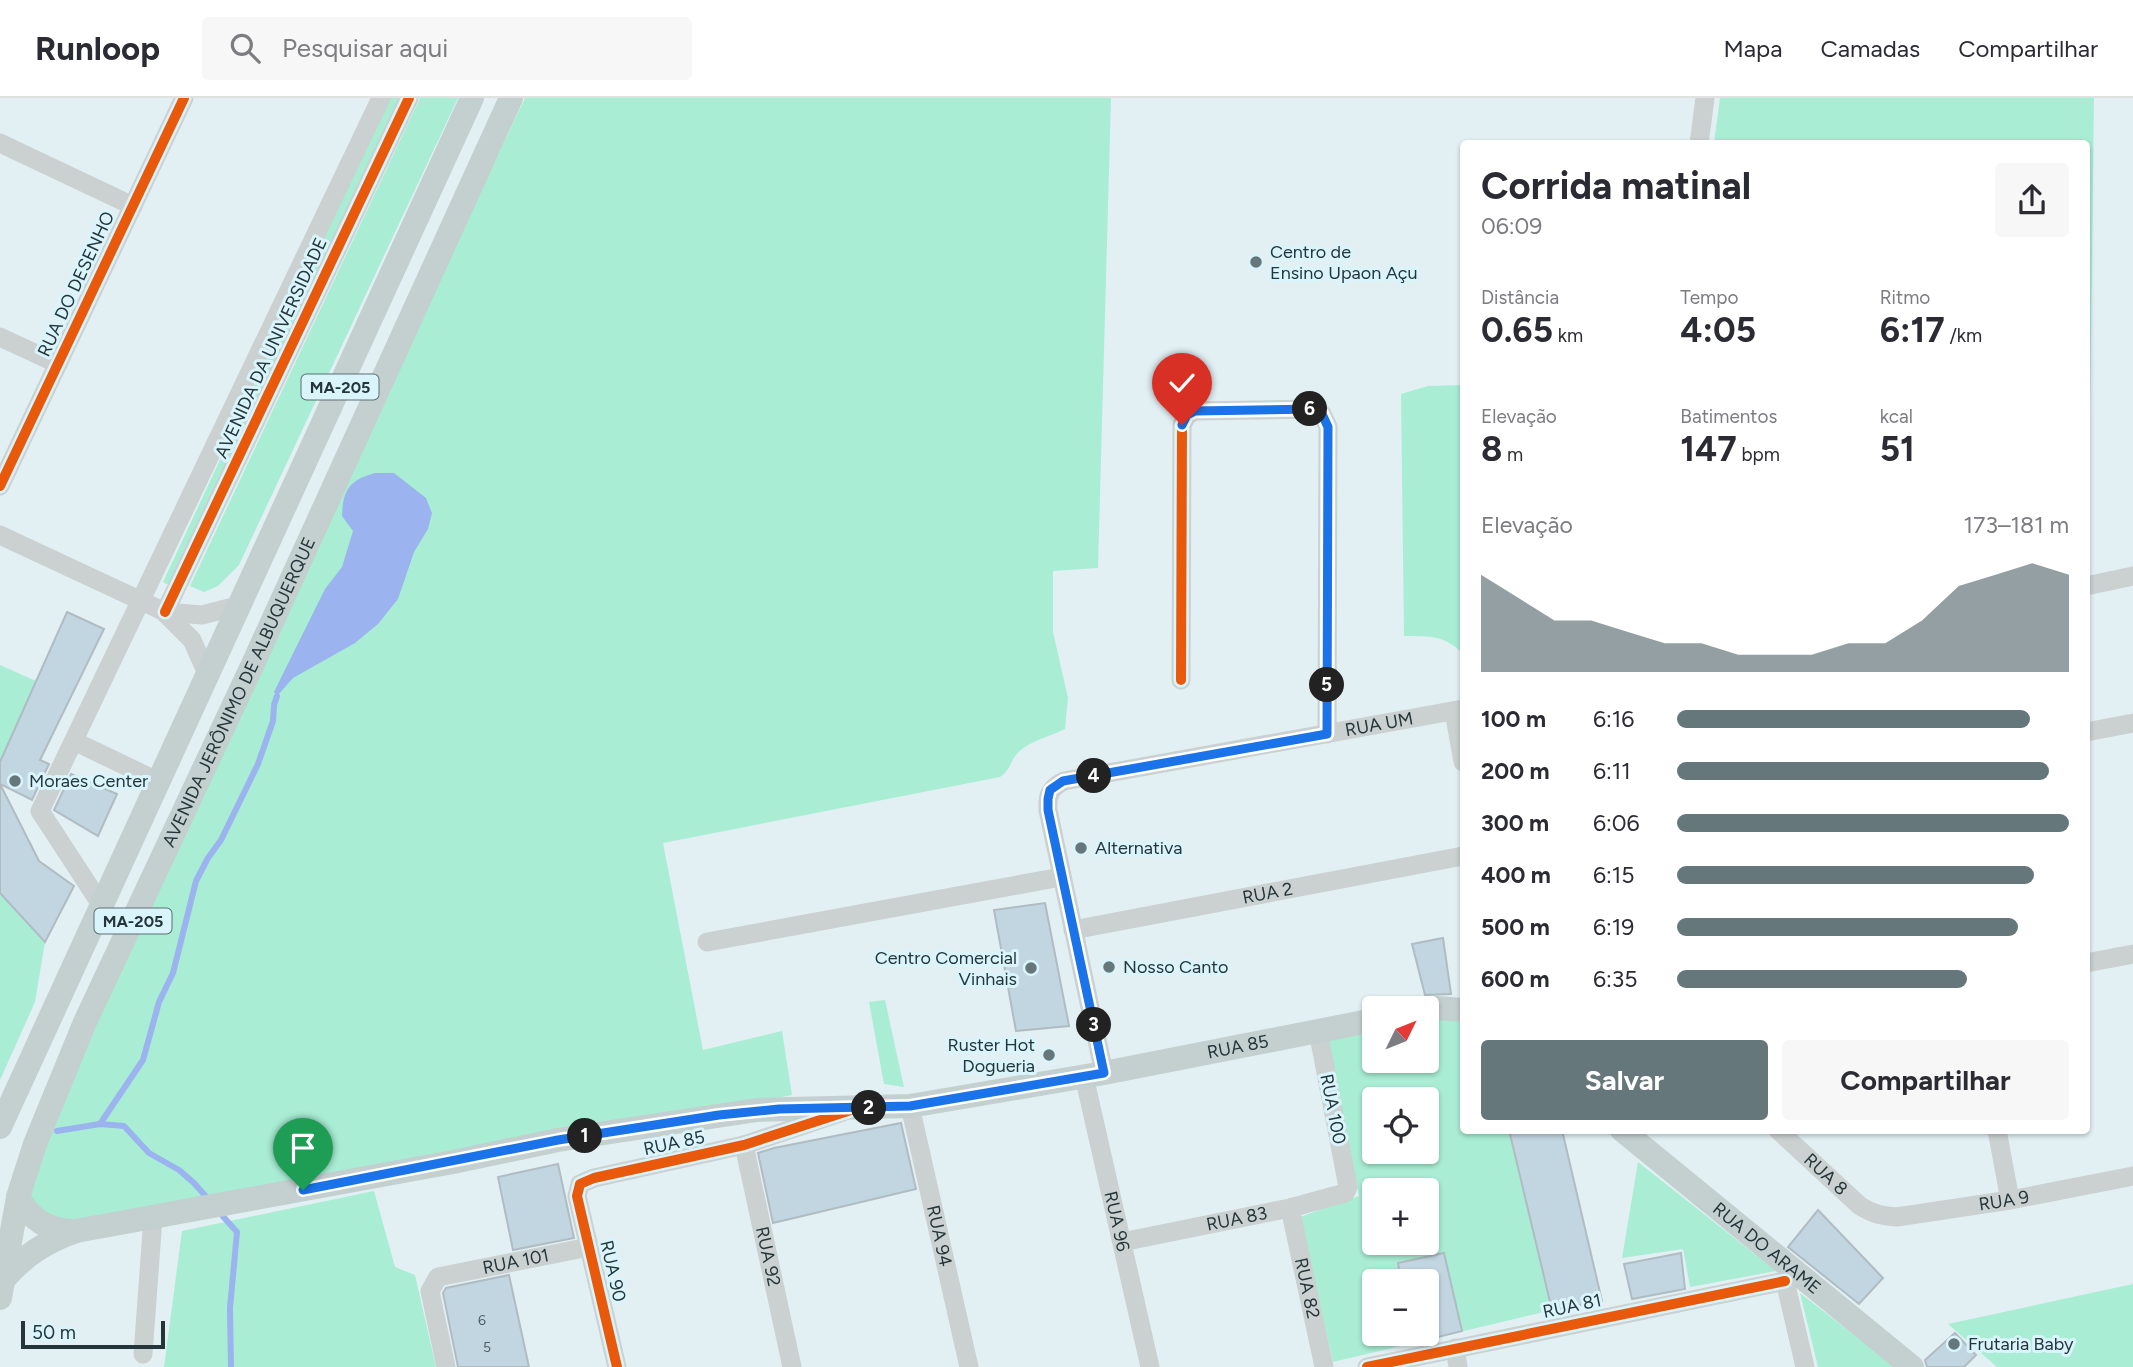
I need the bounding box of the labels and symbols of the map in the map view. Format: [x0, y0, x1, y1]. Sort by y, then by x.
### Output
street label: RUA DO DESENHO [33, 208, 119, 360]
street label: AVENIDA DA UNIVERSIDADE [210, 234, 332, 462]
place label: Centro de Ensino Upaon Açu [1270, 241, 1418, 284]
marker: Centro de Ensino Upaon Açu [1248, 254, 1264, 270]
pin [1152, 353, 1212, 425]
road number: MA-205 [302, 374, 378, 400]
pin: 6 [1292, 392, 1328, 426]
street label: AVENIDA JERÔNIMO DE ALBUQUERQUE [158, 534, 320, 851]
pin: 5 [1310, 668, 1344, 702]
street label: RUA UM [1343, 707, 1415, 741]
pin: 4 [1076, 758, 1112, 794]
place label: Moraes Center [29, 770, 148, 792]
marker: Moraes Center [7, 773, 23, 789]
place label: Alternativa [1095, 837, 1182, 859]
marker: Alternativa [1073, 840, 1089, 856]
street label: RUA 2 [1241, 878, 1294, 909]
road number: MA-205 [94, 908, 172, 934]
place label: Centro Comercial Vinhais [875, 947, 1017, 990]
place label: Nosso Canto [1123, 956, 1228, 978]
marker: Nosso Canto [1101, 959, 1117, 975]
marker: Centro Comercial Vinhais [1023, 960, 1039, 976]
north arrow [1362, 996, 1438, 1073]
pin: 3 [1076, 1007, 1112, 1042]
street label: RUA 85 [1205, 1030, 1270, 1064]
place label: Ruster Hot Dogueria [947, 1034, 1035, 1077]
marker: Ruster Hot Dogueria [1041, 1047, 1057, 1063]
street label: RUA 100 [1315, 1072, 1351, 1146]
pin: 2 [852, 1090, 886, 1126]
pin [273, 1118, 333, 1190]
pin: 1 [568, 1118, 602, 1154]
street label: RUA 85 [641, 1126, 707, 1160]
street label: RUA 8 [1799, 1149, 1852, 1200]
street label: RUA 9 [1977, 1186, 2031, 1216]
street label: RUA 96 [1099, 1189, 1134, 1254]
street label: RUA DO ARAME [1708, 1198, 1825, 1299]
street label: RUA 83 [1204, 1202, 1269, 1236]
street label: RUA 94 [922, 1203, 957, 1268]
street label: RUA 92 [751, 1224, 785, 1289]
street label: RUA 90 [595, 1238, 631, 1304]
street label: RUA 101 [481, 1244, 551, 1279]
street label: RUA 82 [1290, 1256, 1324, 1321]
street label: RUA 81 [1541, 1289, 1603, 1323]
house number: 6 [478, 1312, 486, 1329]
scale bar [21, 1318, 164, 1350]
place label: Frutaria Baby [1968, 1333, 2074, 1355]
marker: Frutaria Baby [1946, 1336, 1962, 1352]
house number: 5 [483, 1339, 491, 1356]

